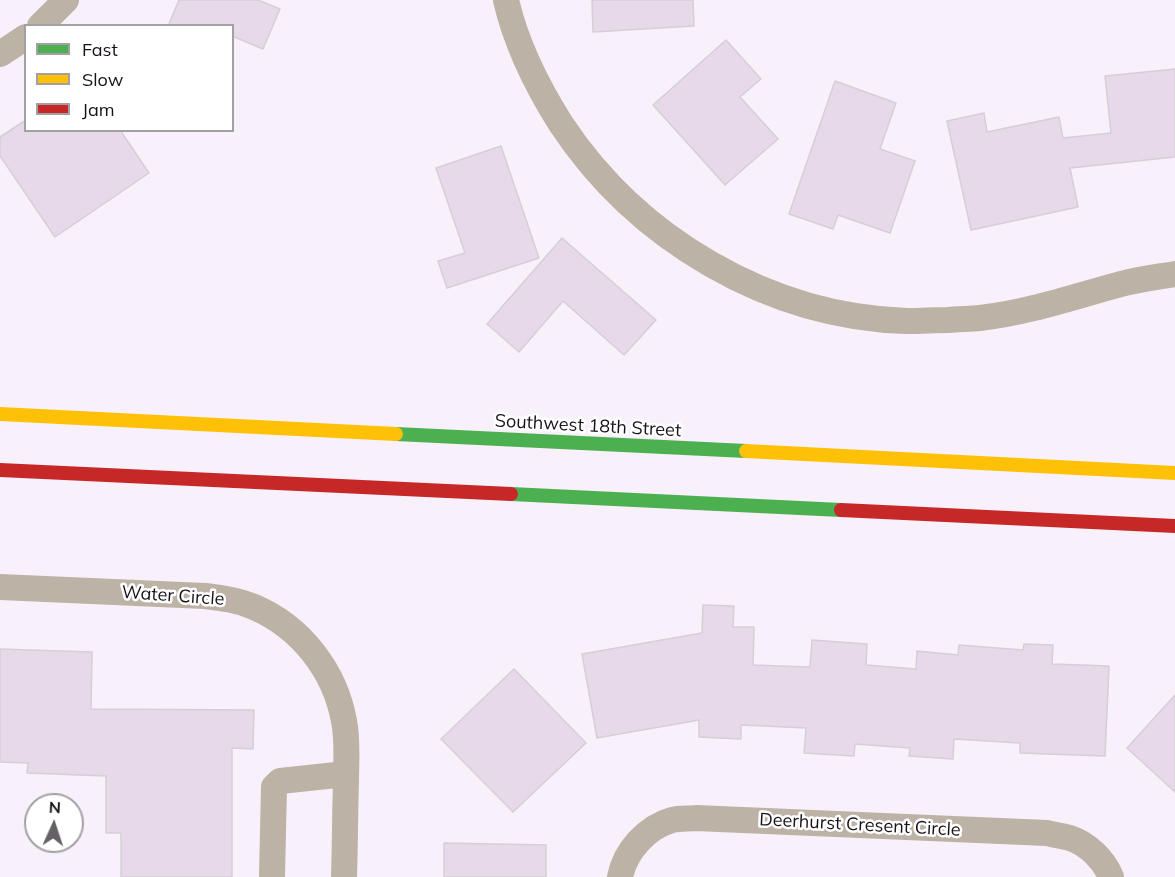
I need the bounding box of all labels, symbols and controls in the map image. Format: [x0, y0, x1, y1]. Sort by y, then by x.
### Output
legend [24, 24, 234, 132]
text: Fast [82, 38, 118, 61]
text: Slow [82, 68, 123, 91]
text: Jam [82, 98, 115, 121]
street label: Southwest 18th Street [494, 410, 682, 442]
street label: Water Circle [121, 582, 225, 610]
north arrow [24, 793, 84, 853]
text: N [48, 797, 61, 817]
street label: Deerhurst Cresent Circle [759, 809, 961, 841]

